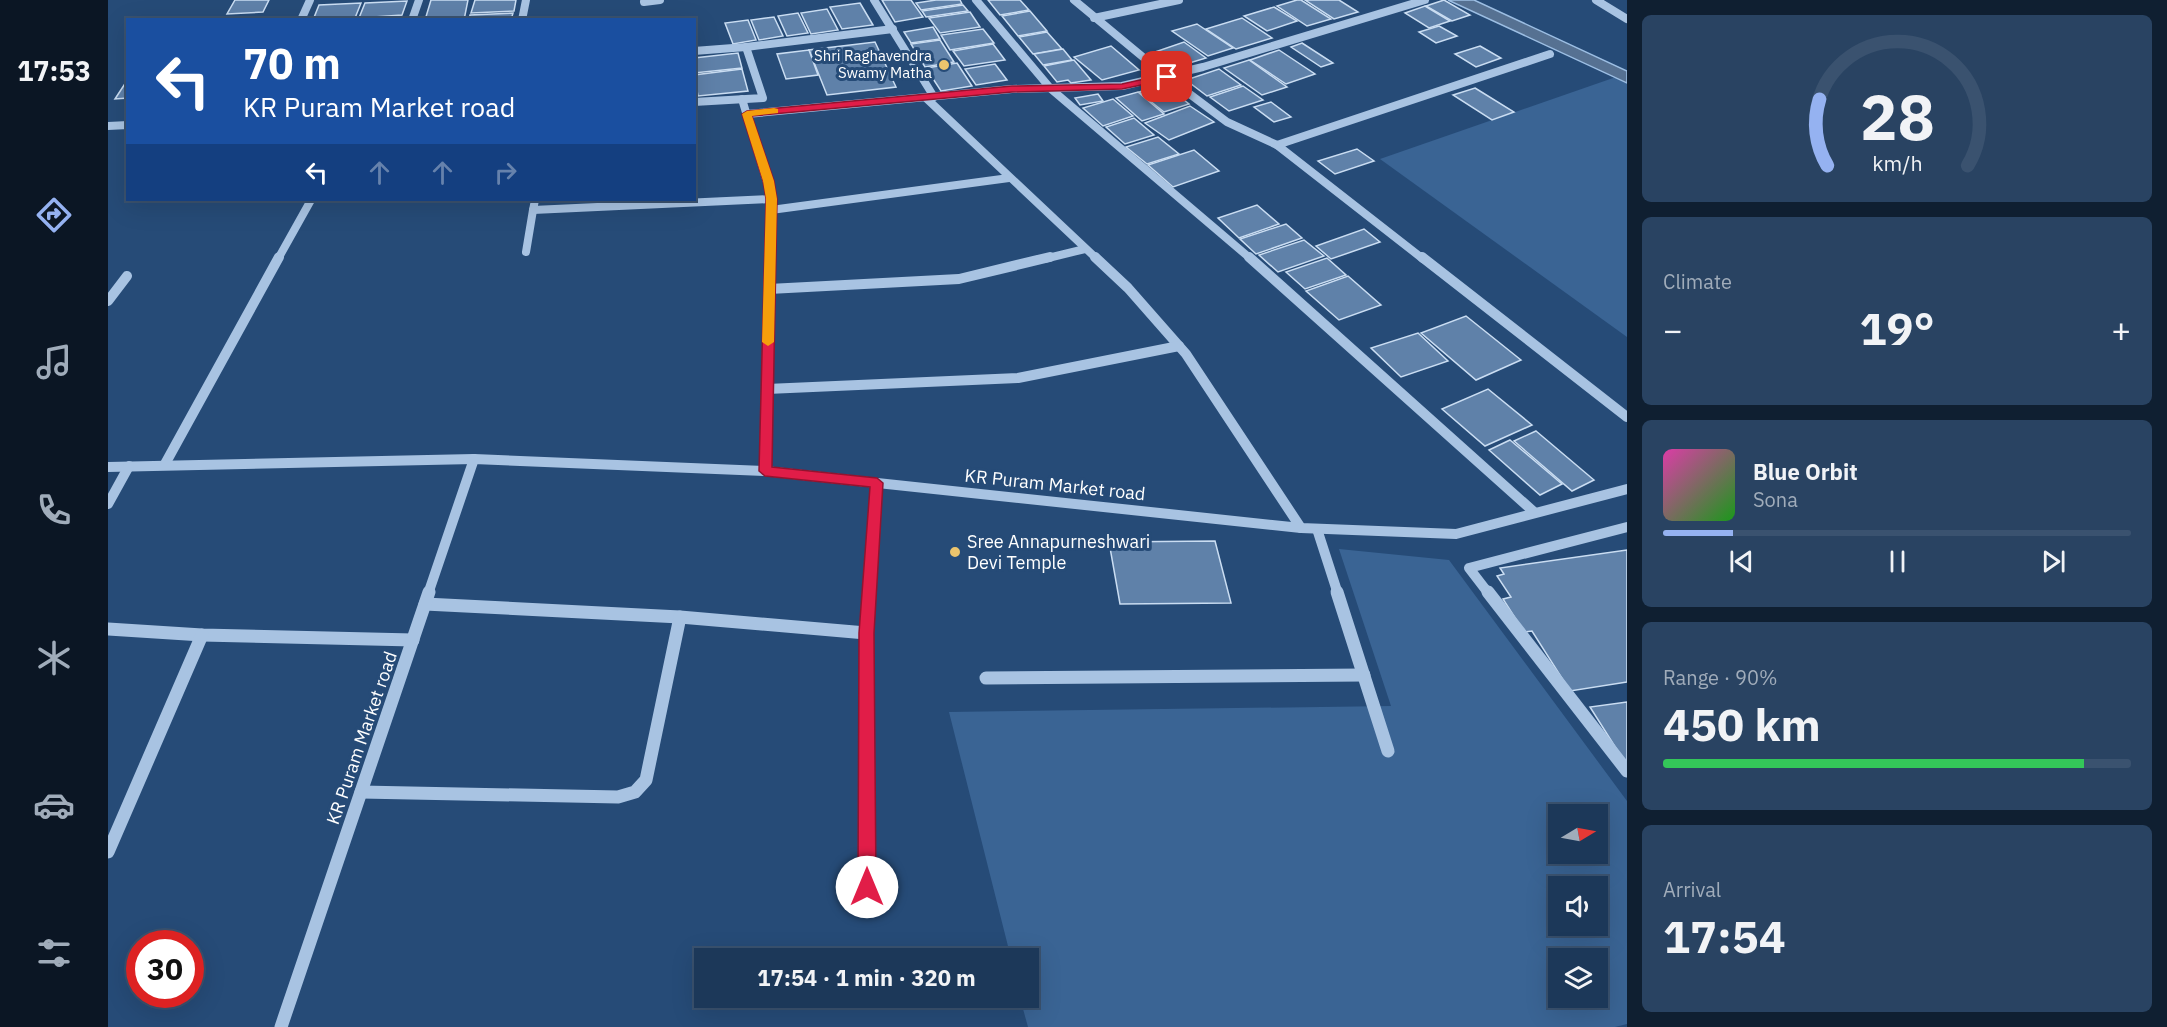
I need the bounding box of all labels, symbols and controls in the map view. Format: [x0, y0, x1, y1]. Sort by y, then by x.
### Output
text: 70 m [243, 36, 341, 91]
icon: left [144, 42, 222, 120]
place label: Shri Raghavendra Swamy Matha [814, 46, 932, 82]
pin [1141, 51, 1192, 102]
text: 17:53 [17, 53, 91, 88]
marker: Shri Raghavendra Swamy Matha [937, 58, 951, 72]
icon: arrive [1150, 60, 1183, 93]
text: 28 [1860, 76, 1934, 157]
text: KR Puram Market road [243, 89, 515, 124]
text: km/h [1872, 149, 1922, 177]
icon: left [300, 156, 333, 189]
icon: ahead [363, 156, 396, 189]
icon: ahead [426, 156, 459, 189]
icon: right [489, 156, 522, 189]
icon: directions [33, 194, 75, 236]
text: Climate [1663, 268, 1732, 295]
text: 19° [1859, 299, 1935, 357]
text: − [1663, 308, 1683, 351]
text: + [2111, 308, 2131, 351]
icon: music [33, 341, 75, 383]
text: Blue Orbit [1753, 457, 1858, 486]
street label: KR Puram Market road [964, 464, 1147, 505]
text: Sona [1753, 486, 1798, 513]
icon: phone [33, 489, 75, 531]
place label: Sree Annapurneshwari Devi Temple [967, 530, 1150, 574]
marker: Sree Annapurneshwari Devi Temple [948, 545, 962, 559]
icon: previous [1725, 545, 1758, 578]
icon: pause [1881, 545, 1914, 578]
icon: next [2037, 545, 2070, 578]
icon: climate [33, 637, 75, 679]
street label: KR Puram Market road [321, 648, 402, 827]
text: Range · 90% [1663, 664, 1778, 691]
text: 450 km [1663, 695, 1821, 753]
icon: car [33, 784, 75, 826]
north arrow [1548, 804, 1608, 864]
map controls [1548, 804, 1608, 1008]
position arrow [835, 855, 899, 919]
button: sound [1548, 876, 1608, 936]
text: Arrival [1663, 876, 1721, 903]
text: 17:54 [1663, 907, 1786, 965]
speed limit sign: 30 [126, 930, 204, 1008]
icon: filters [33, 932, 75, 974]
button: layers [1548, 948, 1608, 1008]
text: 17:54 · 1 min · 320 m [757, 963, 976, 992]

